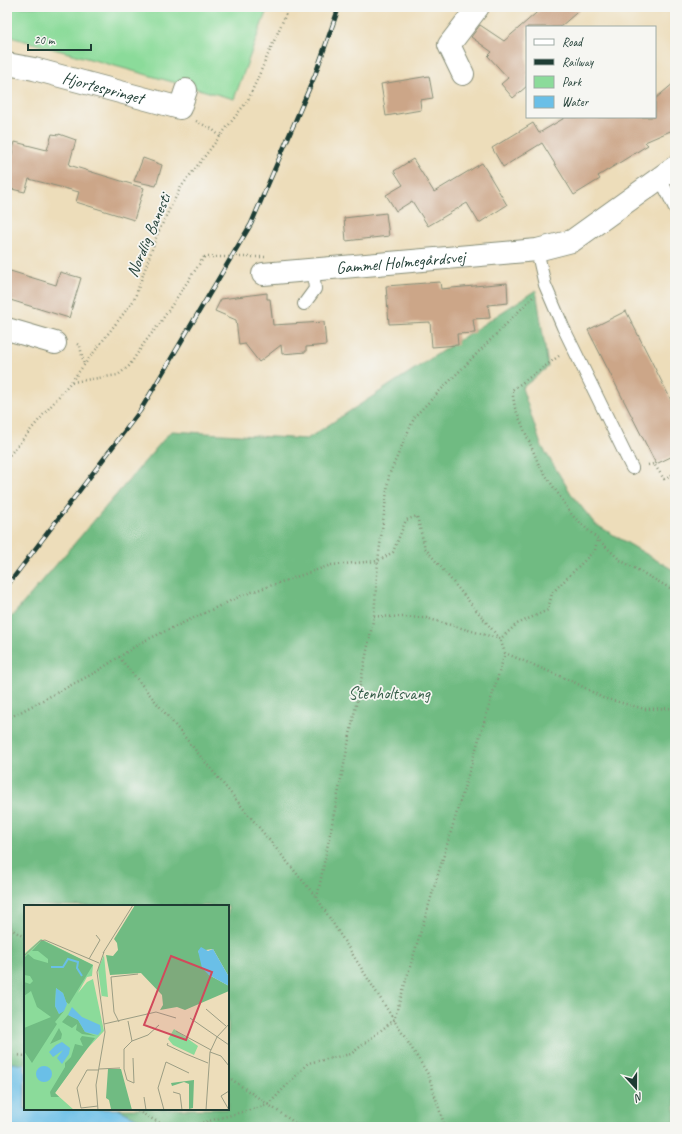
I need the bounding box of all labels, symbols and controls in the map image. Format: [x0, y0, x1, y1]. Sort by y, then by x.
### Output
scale bar [28, 26, 91, 52]
legend [526, 26, 656, 118]
text: 20 m [34, 32, 56, 48]
text: Road [562, 34, 584, 50]
text: Railway [562, 54, 594, 70]
street label: Hjortespringet [60, 67, 148, 109]
text: Park [562, 74, 583, 90]
text: Water [562, 94, 590, 110]
street label: Nordlig Banesti [121, 189, 176, 280]
street label: Gammel Holmegårdsvej [335, 246, 468, 279]
park label: Stenholtsvang [348, 683, 431, 704]
inset map [24, 905, 229, 1110]
north arrow [616, 1068, 656, 1108]
text: N [632, 1090, 645, 1106]

